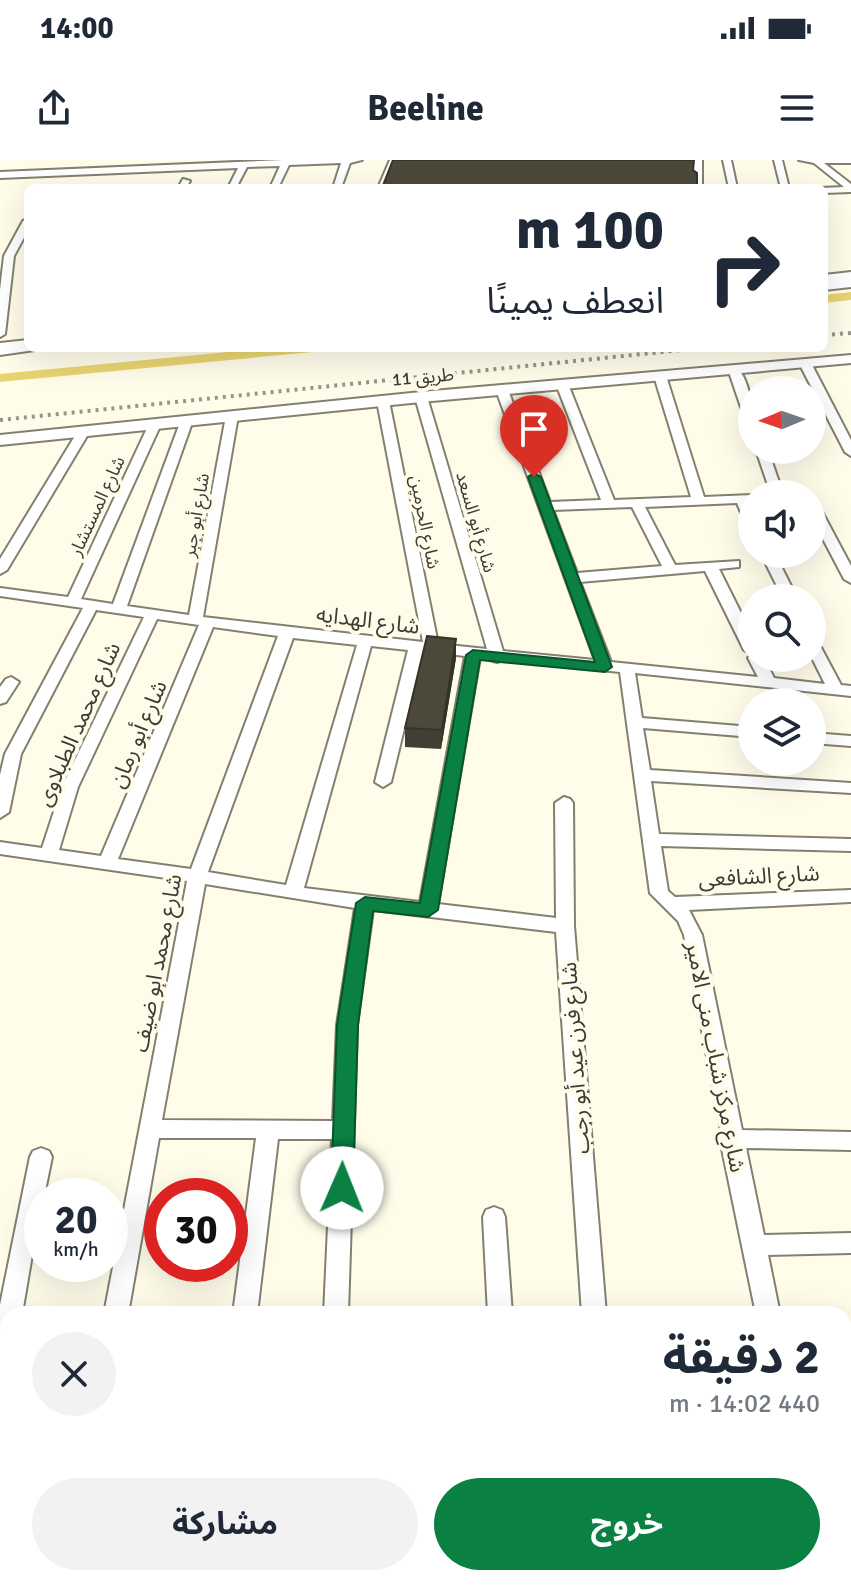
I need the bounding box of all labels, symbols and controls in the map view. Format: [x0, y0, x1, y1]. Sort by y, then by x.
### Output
text: 14:00 [40, 10, 114, 47]
icon: share [32, 86, 76, 130]
text: Beeline [367, 86, 484, 131]
icon: menu [775, 86, 819, 130]
text: 100 m [516, 195, 664, 264]
icon: right [692, 216, 796, 320]
text: انعطف يمينًا [486, 279, 664, 324]
street label: طريق 11 [391, 363, 455, 391]
north arrow [738, 376, 826, 464]
map controls [738, 376, 826, 776]
pin [500, 395, 568, 477]
icon: arrive [512, 407, 556, 451]
street label: شارع المستشار [64, 453, 132, 562]
street label: شارع أبو السعد [448, 469, 501, 576]
street label: شارع أبو جبر [177, 471, 217, 560]
street label: شارع الحرمين [402, 473, 445, 571]
button: sound [738, 480, 826, 568]
button: search [738, 584, 826, 672]
street label: شارع الهدايه [314, 600, 421, 643]
street label: شارع محمد الطبلاوى [30, 638, 129, 811]
street label: شارع أبو رمان [103, 676, 176, 793]
button: layers [738, 688, 826, 776]
street label: شارع الشافعى [698, 859, 820, 896]
street label: شارع محمد ابو ضيف [126, 872, 190, 1055]
street label: شارع مركز شباب منى الامير [677, 938, 752, 1175]
street label: شارع فرن عيد أبو رجب [555, 961, 598, 1155]
position arrow [300, 1146, 384, 1230]
speed limit sign: 30 [144, 1178, 248, 1282]
text: 20 [54, 1195, 98, 1245]
text: km/h [53, 1237, 99, 1262]
text: 2 دقيقة [663, 1328, 820, 1387]
button: close [32, 1332, 116, 1416]
text: 440 m · 14:02 [669, 1388, 820, 1420]
button: مشاركة [32, 1478, 418, 1570]
button: خروج [434, 1478, 820, 1570]

